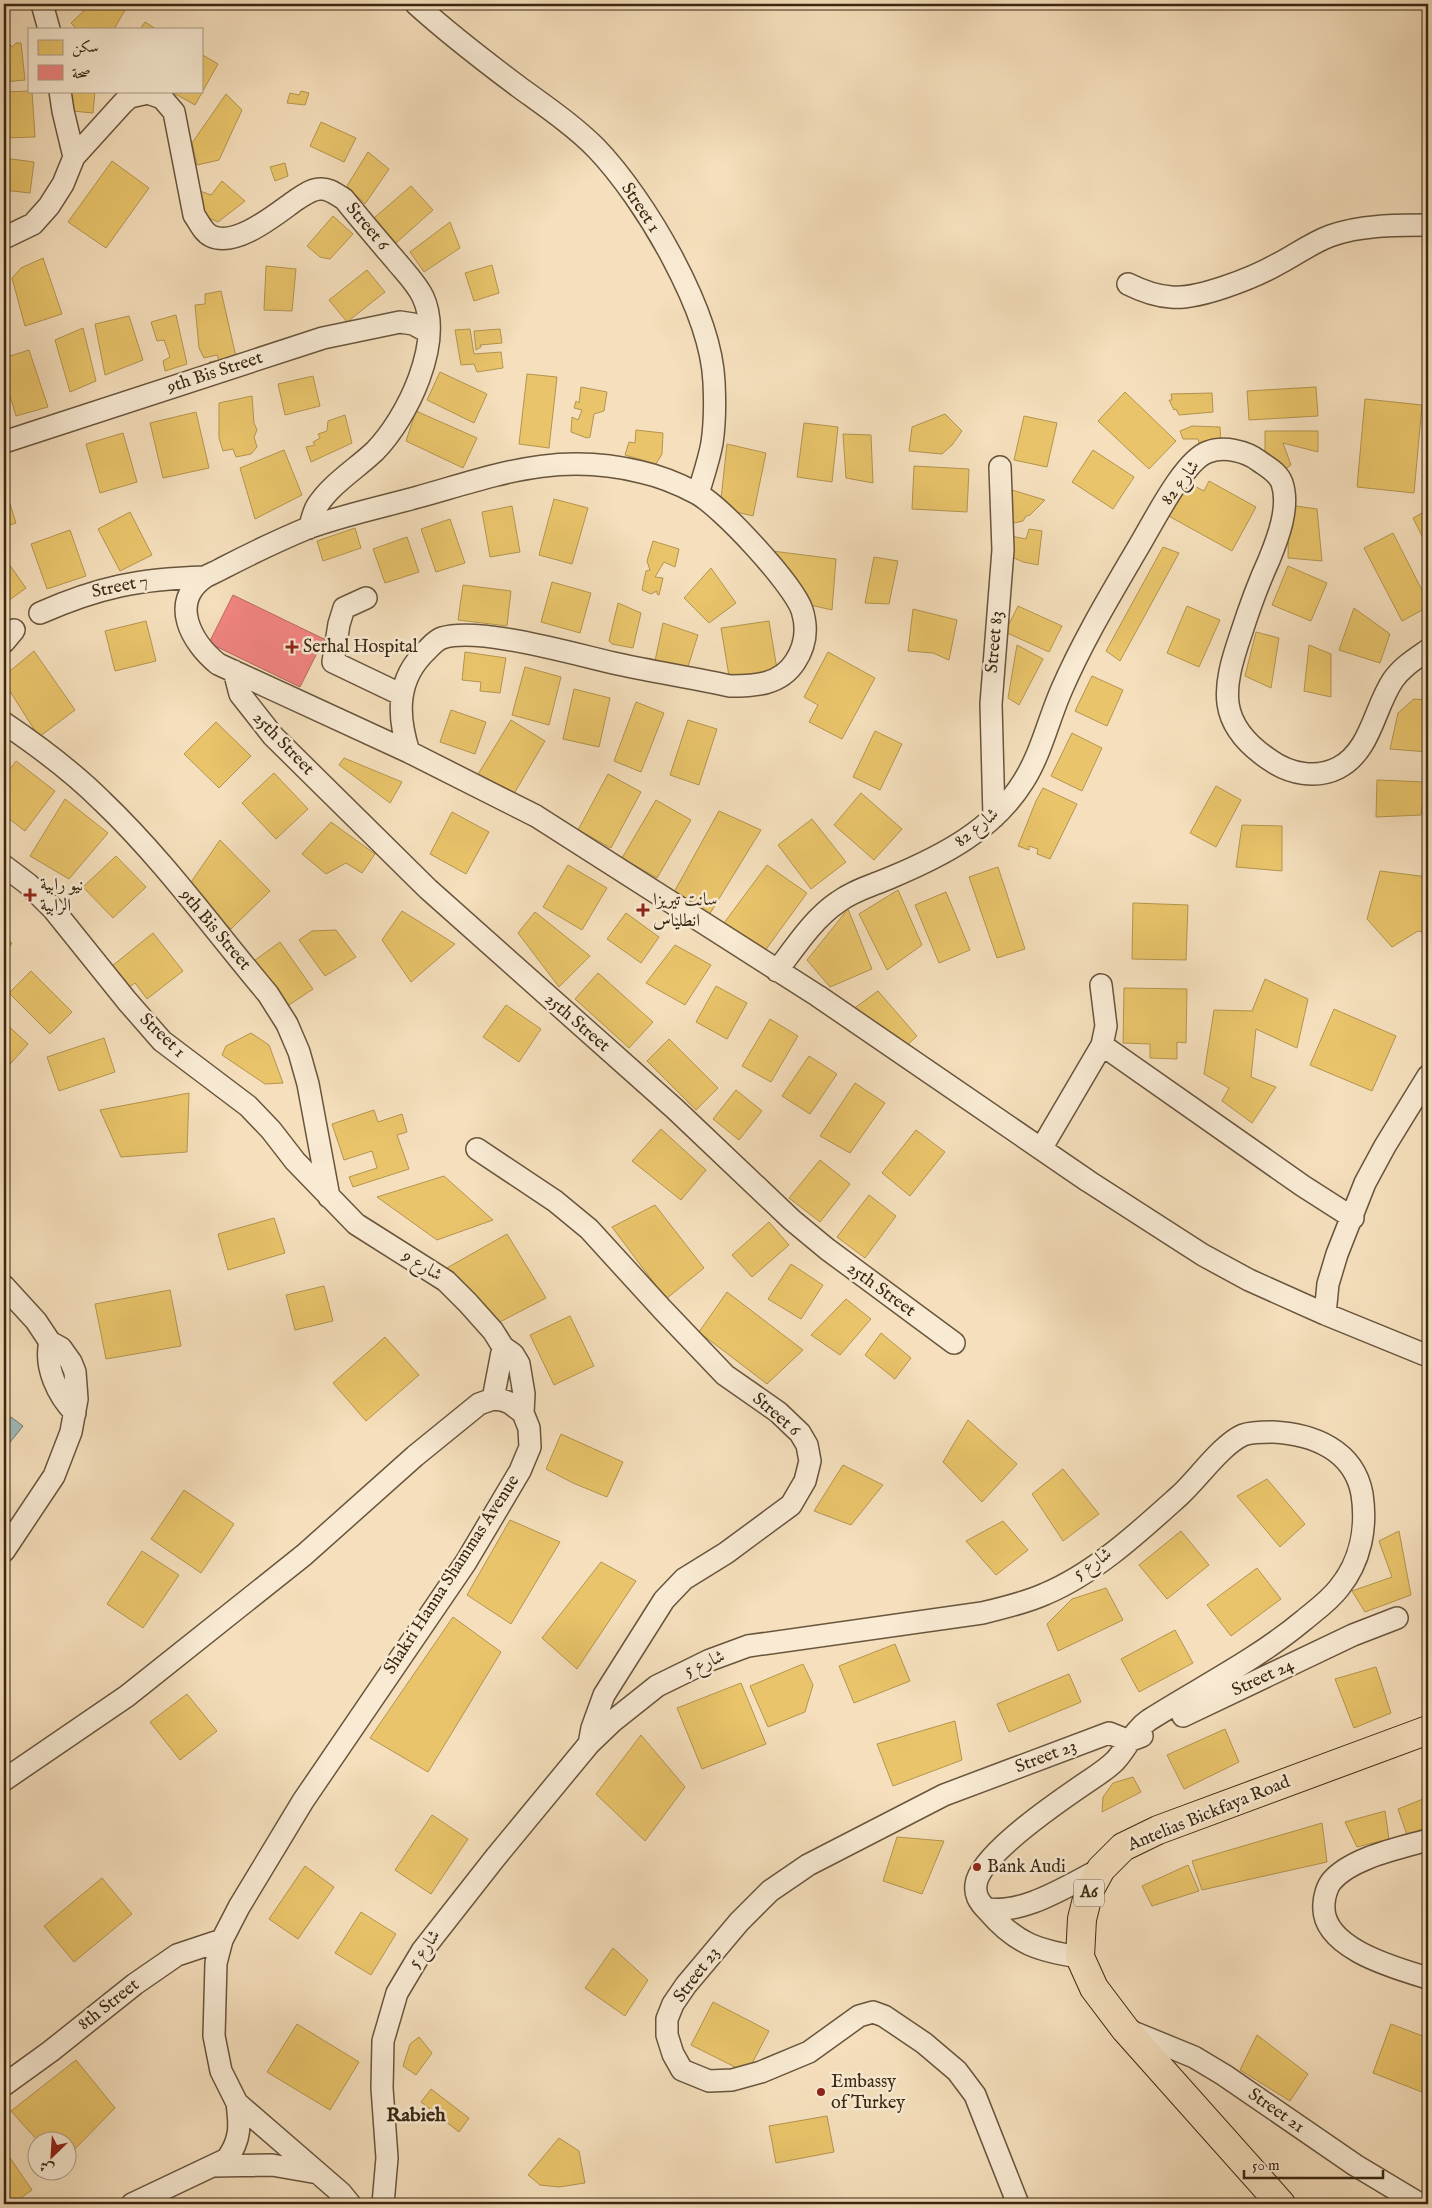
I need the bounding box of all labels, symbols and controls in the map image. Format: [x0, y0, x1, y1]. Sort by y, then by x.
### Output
legend [28, 28, 202, 92]
text: سكن [72, 38, 99, 57]
text: صحة [72, 64, 91, 83]
street label: Street 1 [615, 179, 665, 237]
street label: Street 6 [340, 198, 394, 256]
street label: 9th Bis Street [163, 347, 266, 400]
street label: شارع 82 [1157, 456, 1207, 511]
street label: Street 7 [90, 570, 150, 604]
street label: Street 83 [981, 610, 1009, 674]
place label: Serhal Hospital [303, 636, 418, 659]
marker: Serhal Hospital [285, 640, 299, 654]
street label: 25th Street [247, 707, 319, 781]
street label: شارع 82 [950, 803, 1005, 854]
place label: نيو رابية الرابية [40, 874, 83, 918]
street label: 9th Bis Street [174, 884, 256, 975]
marker: نيو رابية الرابية [24, 889, 36, 901]
place label: سانت تيريزا انطلياس [653, 889, 717, 933]
marker: سانت تيريزا انطلياس [637, 904, 649, 916]
street label: 25th Street [540, 988, 614, 1058]
street label: Street 1 [134, 1008, 190, 1064]
street label: شارع 9 [396, 1244, 446, 1289]
street label: 25th Street [842, 1257, 920, 1323]
street label: Street 6 [747, 1388, 805, 1442]
street label: Shakri Hanna Shammas Avenue [379, 1471, 525, 1679]
street label: شارع 5 [1069, 1543, 1118, 1587]
street label: شارع 5 [681, 1645, 729, 1685]
street label: Street 24 [1228, 1654, 1298, 1702]
street label: Street 23 [1012, 1735, 1080, 1779]
street label: Antelias Bickfaya Road [1123, 1771, 1294, 1857]
place label: Bank Audi [987, 1856, 1066, 1879]
marker: Bank Audi [971, 1861, 983, 1873]
road number: A6 [1074, 1880, 1104, 1906]
street label: شارع 5 [404, 1925, 448, 1974]
street label: Street 23 [669, 1943, 725, 2007]
street label: 8th Street [74, 1974, 144, 2036]
place label: Embassy of Turkey [831, 2071, 905, 2115]
street label: Street 21 [1243, 2083, 1309, 2139]
marker: Embassy of Turkey [815, 2086, 827, 2098]
district label: Rabieh [386, 2103, 446, 2128]
north arrow [28, 2130, 78, 2180]
scale bar [1244, 2148, 1383, 2180]
text: ش [37, 2156, 57, 2178]
text: 50 m [1252, 2156, 1280, 2175]

